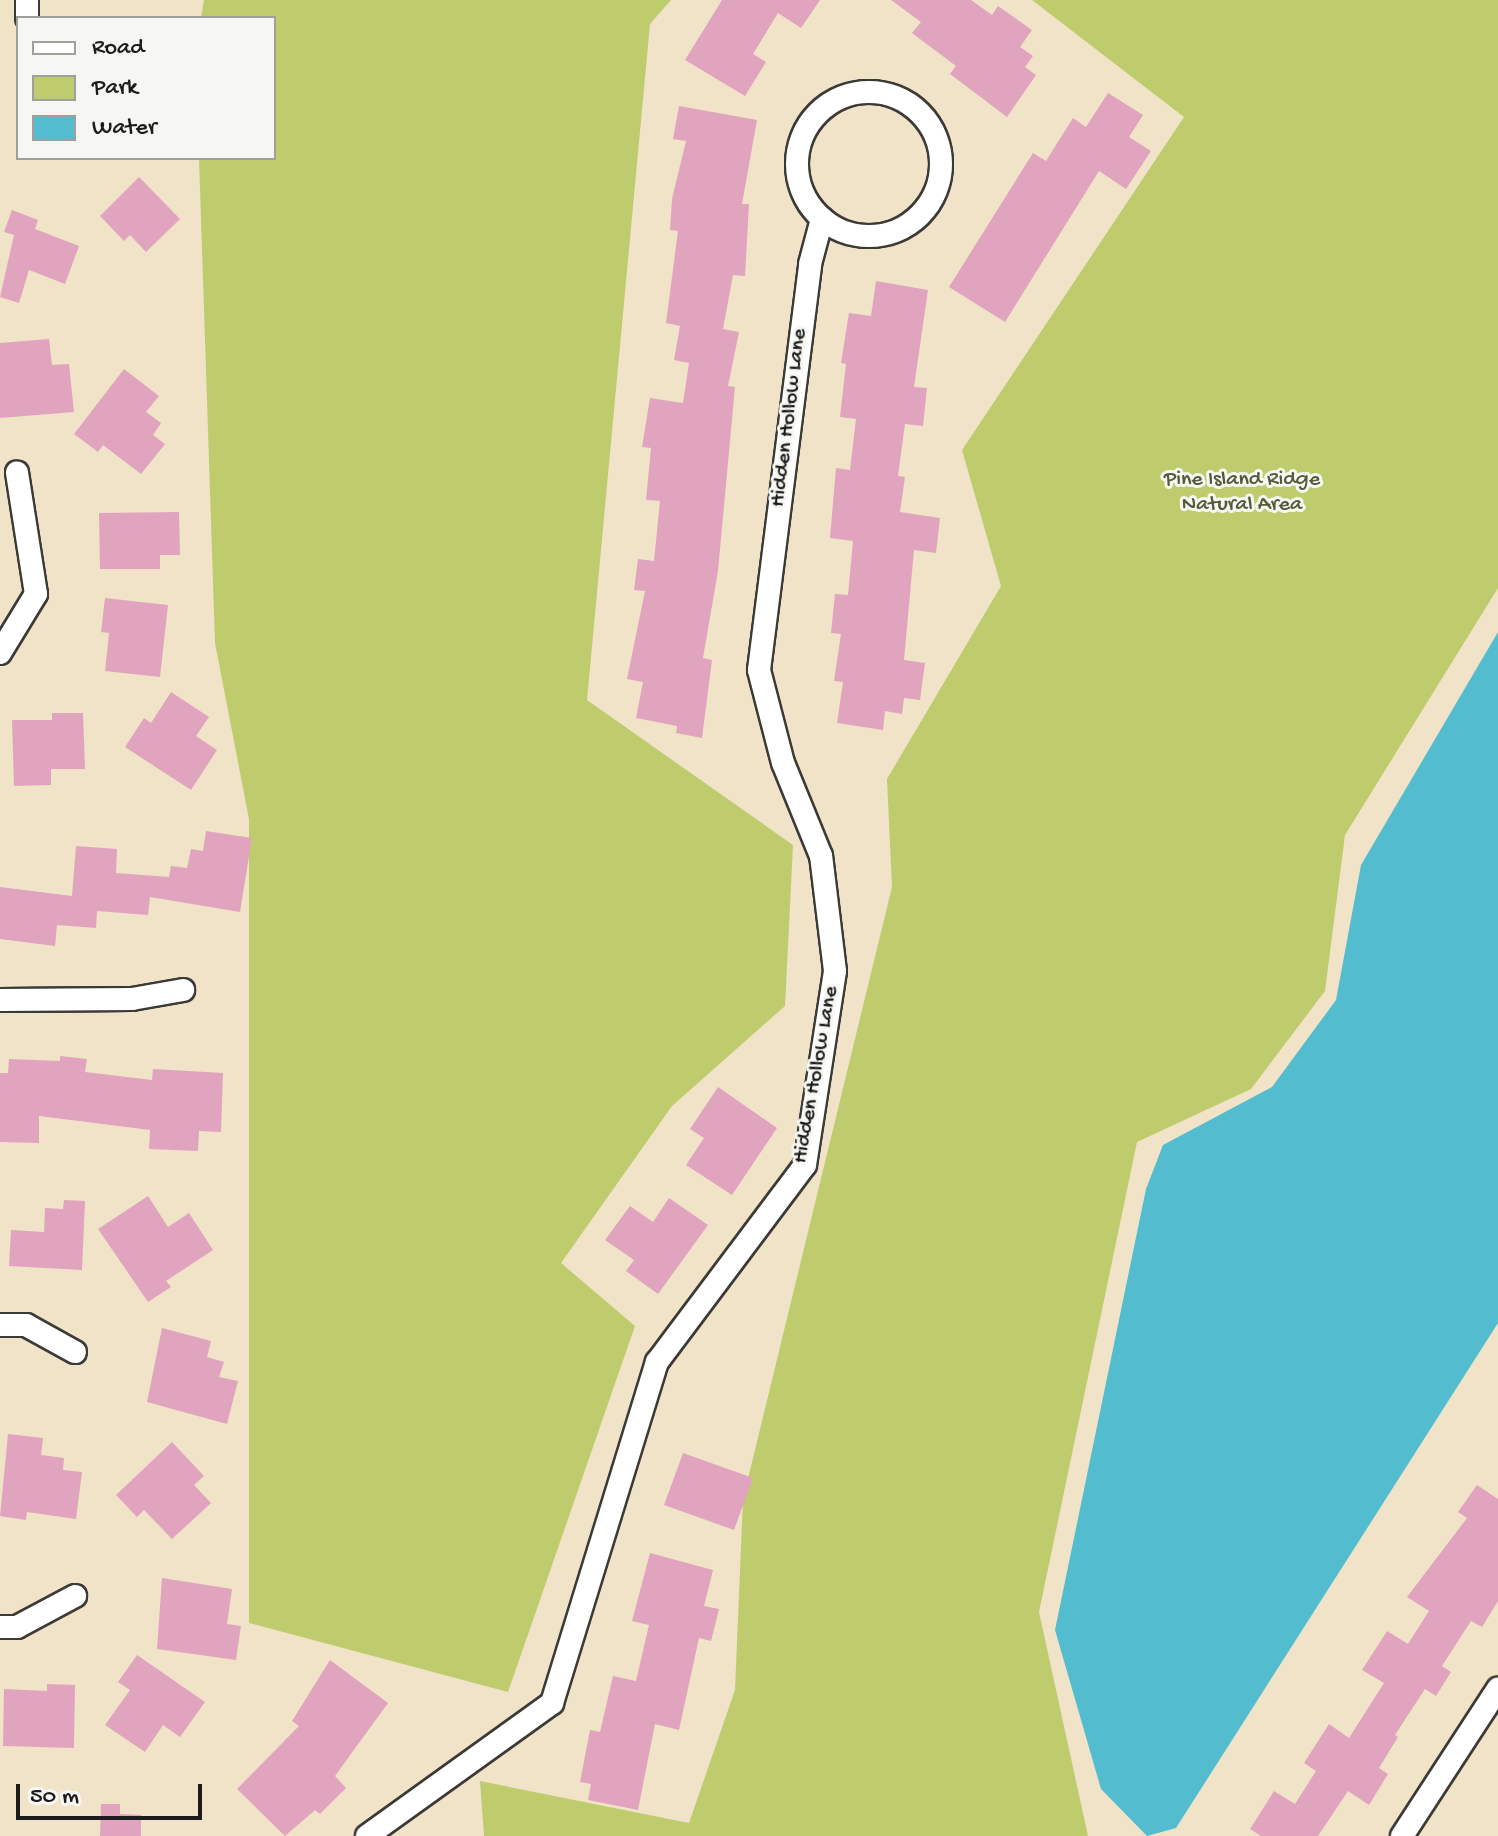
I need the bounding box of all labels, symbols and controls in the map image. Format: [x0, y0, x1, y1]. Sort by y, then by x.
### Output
legend [16, 16, 276, 160]
text: Road [92, 34, 144, 63]
text: Park [92, 74, 138, 103]
text: Water [92, 114, 156, 143]
street label: Hidden Hollow Lane [766, 327, 814, 509]
park label: Pine Island Ridge Natural Area [1164, 467, 1320, 518]
street label: Hidden Hollow Lane [788, 984, 846, 1166]
scale bar [20, 1768, 206, 1818]
text: 50 m [30, 1783, 79, 1812]

